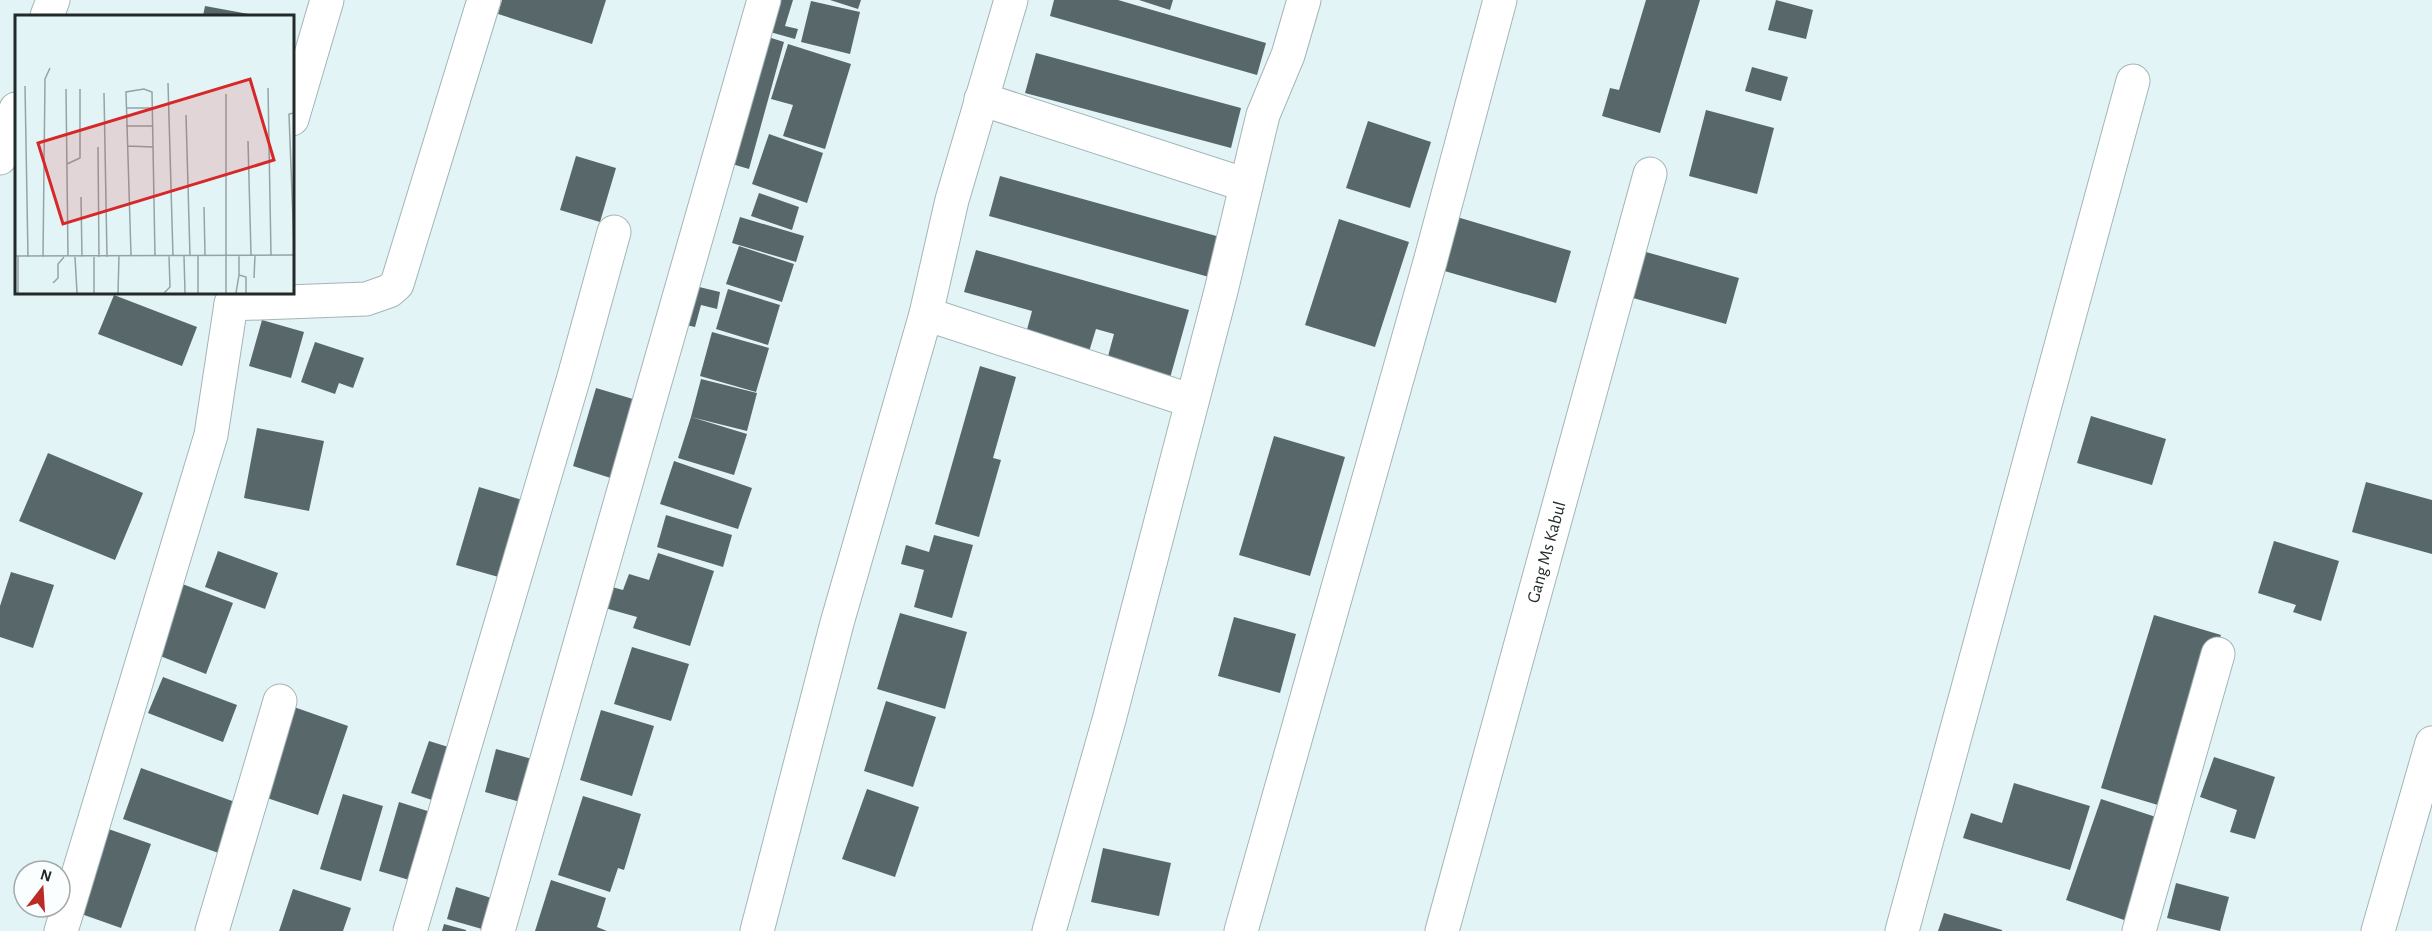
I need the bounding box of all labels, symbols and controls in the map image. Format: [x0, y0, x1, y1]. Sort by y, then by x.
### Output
inset map [15, 15, 294, 294]
street label: Gang Ms Kabul [1525, 499, 1570, 605]
north arrow [12, 859, 72, 919]
text: N [38, 866, 54, 885]

